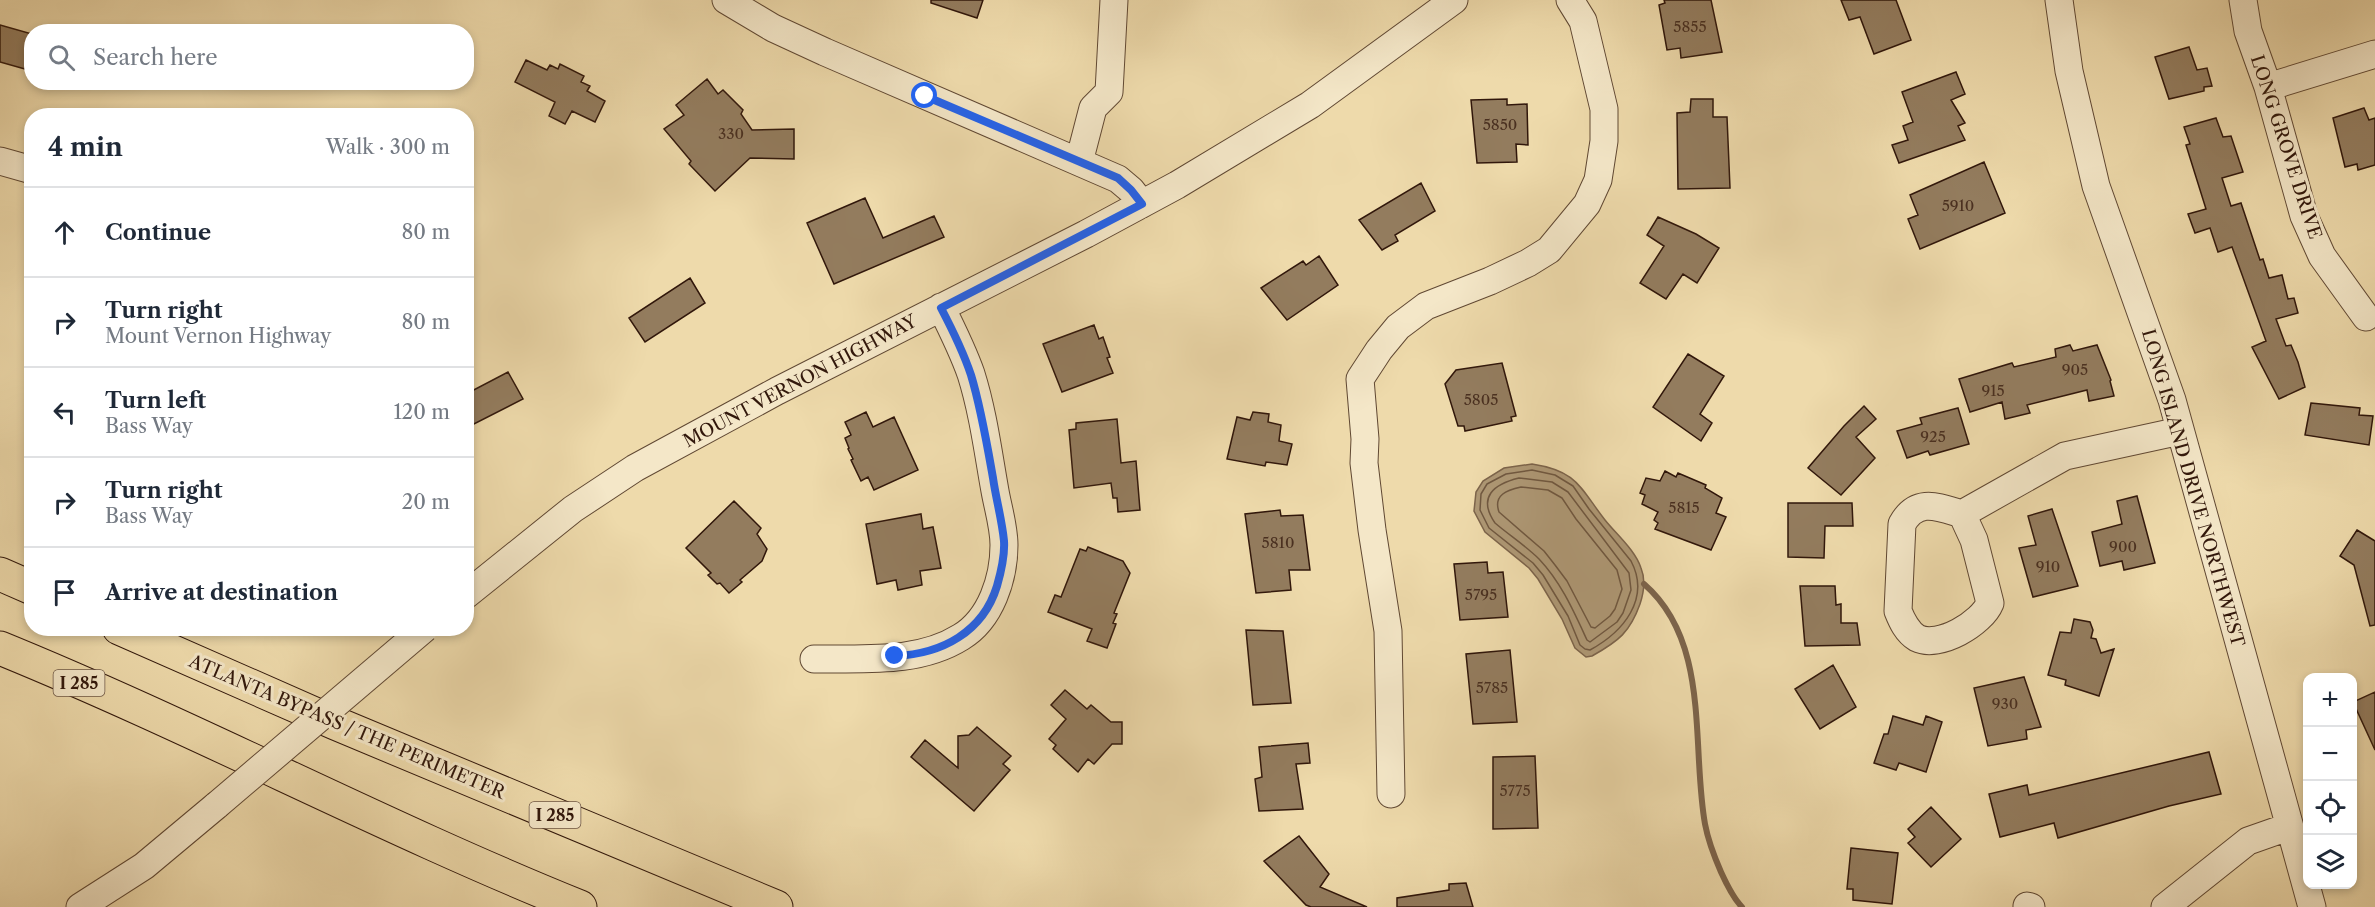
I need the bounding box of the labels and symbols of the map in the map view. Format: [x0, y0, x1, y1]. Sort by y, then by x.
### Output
house number: 5855 [1673, 17, 1707, 36]
street label: LONG GROVE DRIVE [2246, 52, 2326, 242]
route start [911, 82, 937, 108]
house number: 5850 [1483, 115, 1517, 134]
house number: 330 [718, 124, 744, 143]
house number: 5910 [1942, 196, 1974, 215]
street label: MOUNT VERNON HIGHWAY [679, 309, 922, 452]
street label: LONG ISLAND DRIVE NORTHWEST [2137, 327, 2249, 650]
house number: 905 [2062, 360, 2088, 379]
house number: 915 [1981, 381, 2005, 400]
house number: 5805 [1464, 390, 1498, 409]
house number: 925 [1920, 427, 1946, 446]
house number: 5815 [1668, 498, 1700, 517]
house number: 5810 [1262, 533, 1294, 552]
house number: 900 [2109, 537, 2137, 556]
house number: 910 [2036, 557, 2060, 576]
house number: 5795 [1465, 585, 1497, 604]
route end [881, 642, 907, 668]
street label: ATLANTA BYPASS / THE PERIMETER [185, 650, 509, 804]
road number: I 285 [54, 670, 104, 696]
house number: 5785 [1476, 678, 1508, 697]
house number: 930 [1992, 694, 2018, 713]
house number: 5775 [1499, 781, 1531, 800]
road number: I 285 [530, 802, 580, 828]

